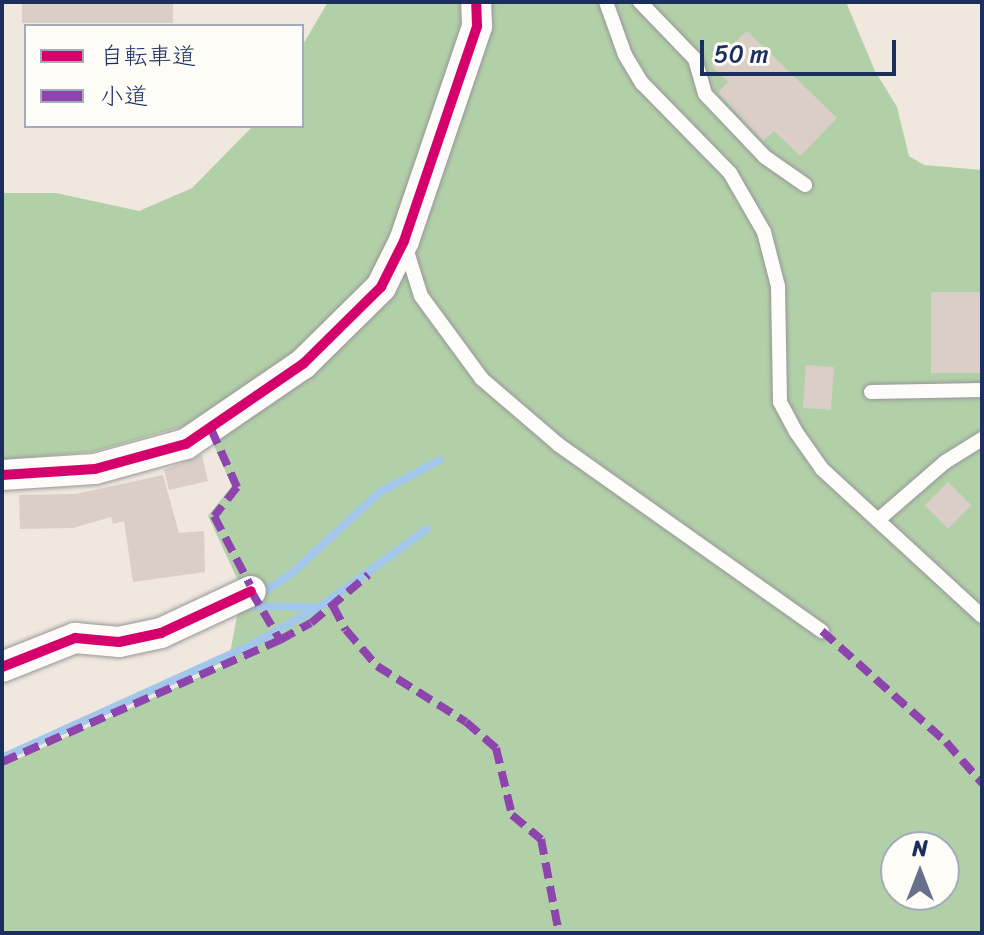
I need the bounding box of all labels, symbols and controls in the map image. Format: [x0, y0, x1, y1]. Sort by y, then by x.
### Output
legend [24, 24, 304, 128]
scale bar [704, 24, 900, 74]
text: 50 m [714, 33, 769, 75]
text: 自転車道 [100, 35, 196, 77]
text: 小道 [100, 75, 148, 117]
text: N [912, 829, 928, 868]
north arrow [880, 831, 960, 911]

